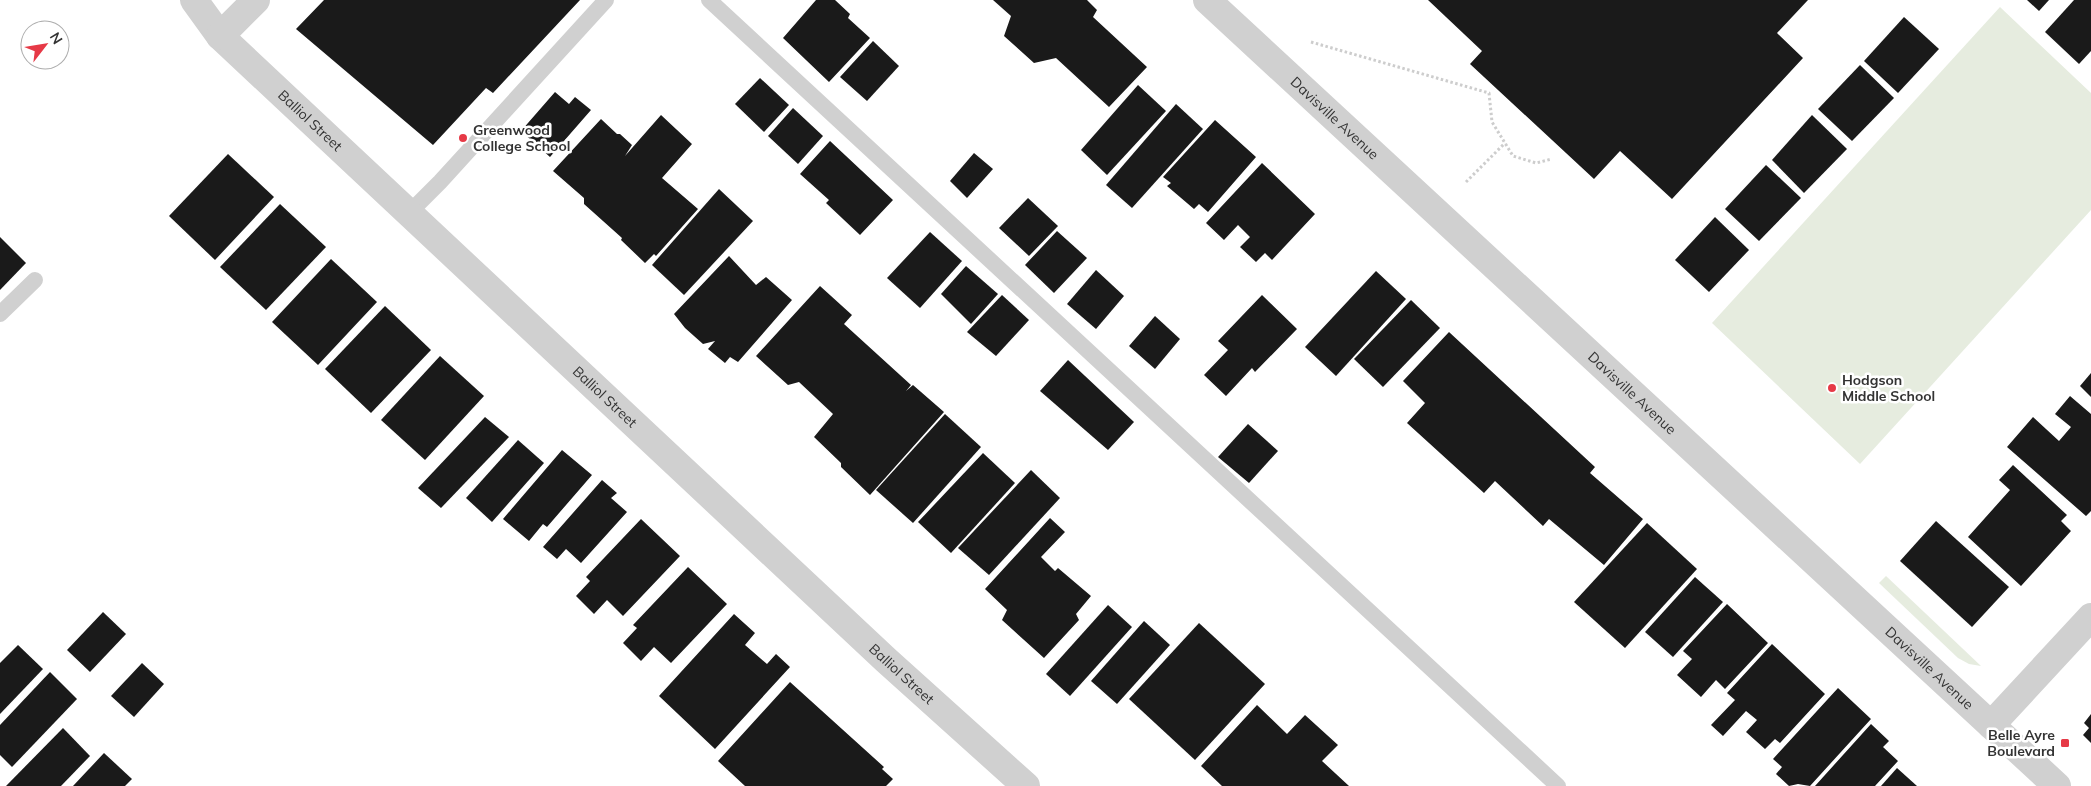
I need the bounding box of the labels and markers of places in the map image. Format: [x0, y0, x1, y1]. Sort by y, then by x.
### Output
place label: Greenwood College School [473, 121, 570, 155]
marker: Greenwood College School [457, 132, 469, 144]
place label: Hodgson Middle School [1842, 371, 1935, 405]
marker: Hodgson Middle School [1826, 382, 1838, 394]
place label: Belle Ayre Boulevard [1987, 726, 2055, 760]
marker: Belle Ayre Boulevard [2059, 737, 2071, 749]

